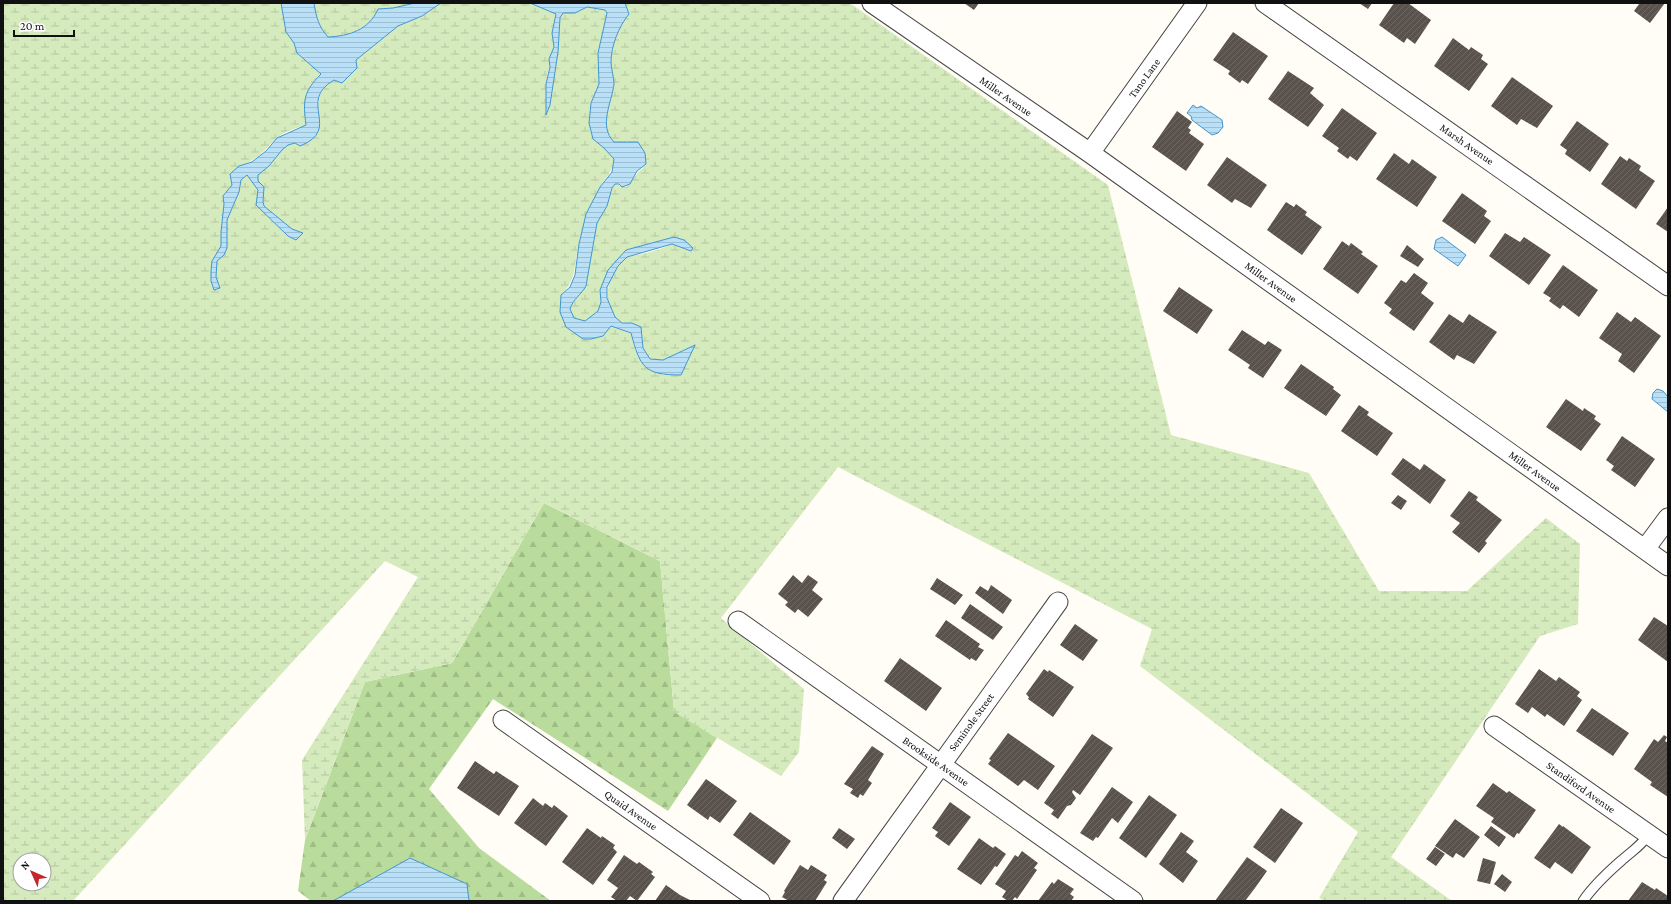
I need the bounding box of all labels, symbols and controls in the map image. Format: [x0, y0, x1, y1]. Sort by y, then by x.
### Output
scale bar [14, 12, 74, 38]
text: 20 m [20, 19, 45, 33]
street label: Tano Lane [1126, 56, 1162, 100]
street label: Miller Avenue [978, 74, 1035, 119]
street label: Marsh Avenue [1438, 121, 1496, 167]
street label: Miller Avenue [1243, 259, 1299, 305]
street label: Miller Avenue [1507, 448, 1563, 494]
street label: Seminole Street [946, 690, 996, 753]
street label: Brookside Avenue [901, 734, 972, 788]
street label: Standiford Avenue [1544, 759, 1618, 815]
street label: Quaid Avenue [602, 787, 660, 833]
north arrow [12, 852, 52, 892]
text: N [18, 858, 32, 872]

